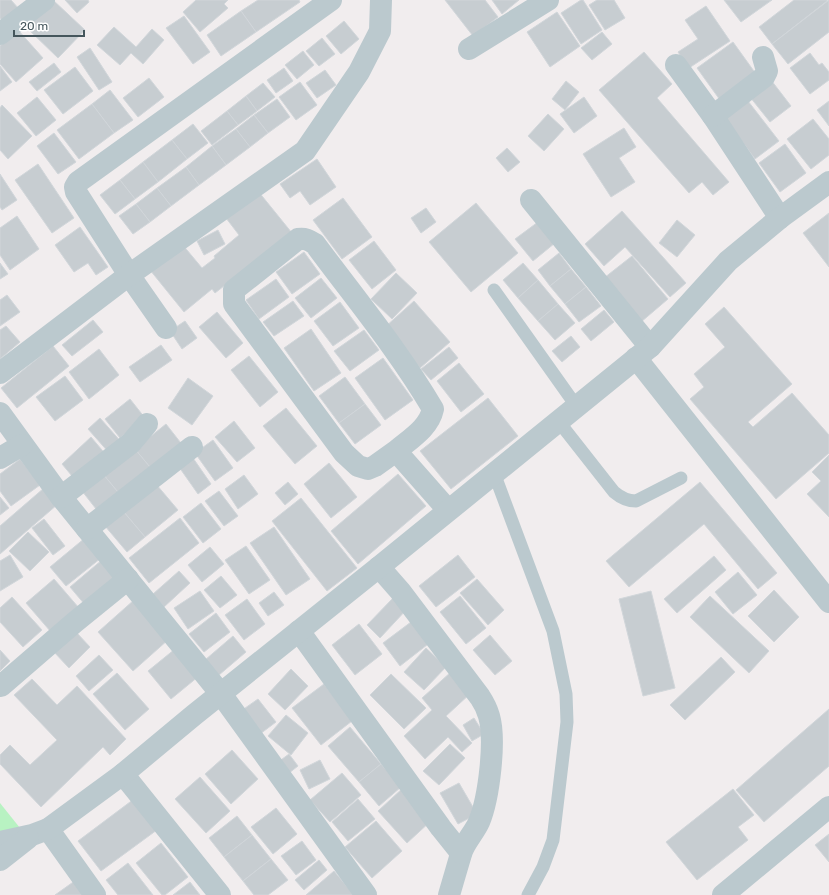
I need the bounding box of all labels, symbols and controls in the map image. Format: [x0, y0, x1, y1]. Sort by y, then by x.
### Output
scale bar [14, 12, 84, 38]
text: 20 m [20, 19, 48, 33]

